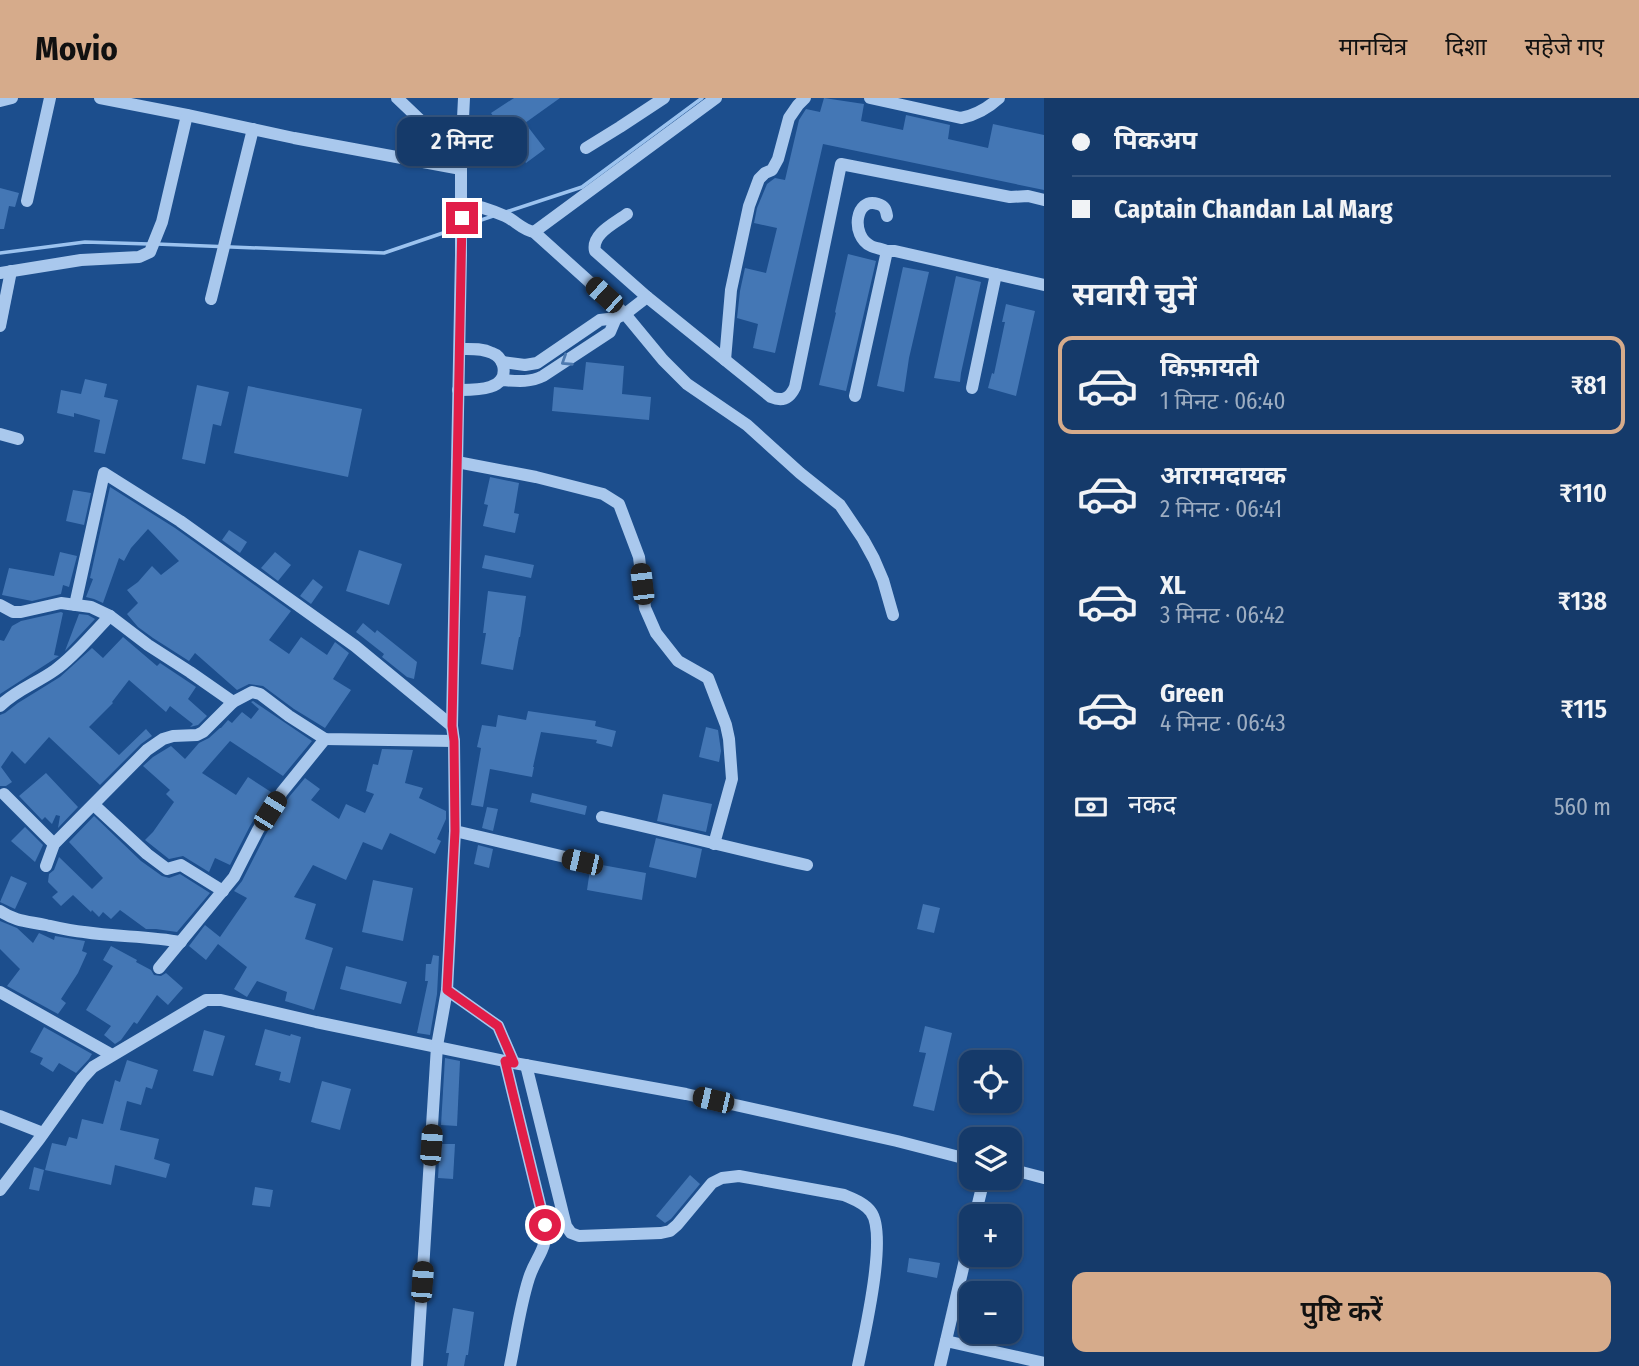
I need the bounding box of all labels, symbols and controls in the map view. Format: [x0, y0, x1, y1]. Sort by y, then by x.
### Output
text: Movio [35, 29, 118, 69]
text: मानचित्र [1339, 33, 1407, 61]
text: दिशा [1445, 33, 1487, 61]
text: सहेजे गए [1525, 33, 1604, 61]
callout: 2 मिनट [397, 116, 527, 166]
text: पिकअप [1114, 125, 1197, 156]
text: 2 मिनट [431, 127, 493, 155]
text: Captain Chandan Lal Marg [1114, 194, 1393, 225]
route end [446, 202, 478, 234]
car [582, 273, 627, 317]
text: सवारी चुनें [1072, 275, 1196, 313]
text: किफ़ायती [1160, 352, 1259, 383]
one-way arrow [561, 353, 574, 365]
icon: car [1076, 354, 1139, 417]
text: ₹81 [1571, 370, 1607, 401]
text: 1 मिनट · 06:40 [1160, 387, 1285, 415]
text: आरामदायक [1160, 460, 1286, 491]
icon: car [1076, 462, 1139, 525]
text: ₹110 [1559, 478, 1607, 509]
text: 2 मिनट · 06:41 [1160, 495, 1282, 523]
car [630, 562, 655, 606]
icon: car [1076, 570, 1139, 633]
text: XL [1160, 570, 1186, 601]
text: ₹138 [1558, 586, 1607, 617]
text: 3 मिनट · 06:42 [1160, 601, 1285, 629]
icon: car [1076, 678, 1139, 741]
text: Green [1160, 678, 1224, 709]
text: ₹115 [1561, 694, 1607, 725]
text: 4 मिनट · 06:43 [1160, 709, 1286, 737]
car [250, 788, 291, 834]
icon: cash [1072, 788, 1110, 826]
text: नकद [1128, 789, 1176, 820]
text: 560 m [1554, 793, 1611, 821]
car [560, 847, 605, 877]
map controls [959, 1050, 1022, 1344]
button: locate [959, 1050, 1022, 1113]
car [691, 1085, 736, 1115]
car [420, 1123, 443, 1167]
button: layers [959, 1127, 1022, 1190]
button: + [959, 1204, 1022, 1267]
route start [529, 1209, 561, 1241]
car [411, 1260, 434, 1304]
button: पुष्टि करें [1072, 1272, 1611, 1352]
button: − [959, 1281, 1022, 1344]

